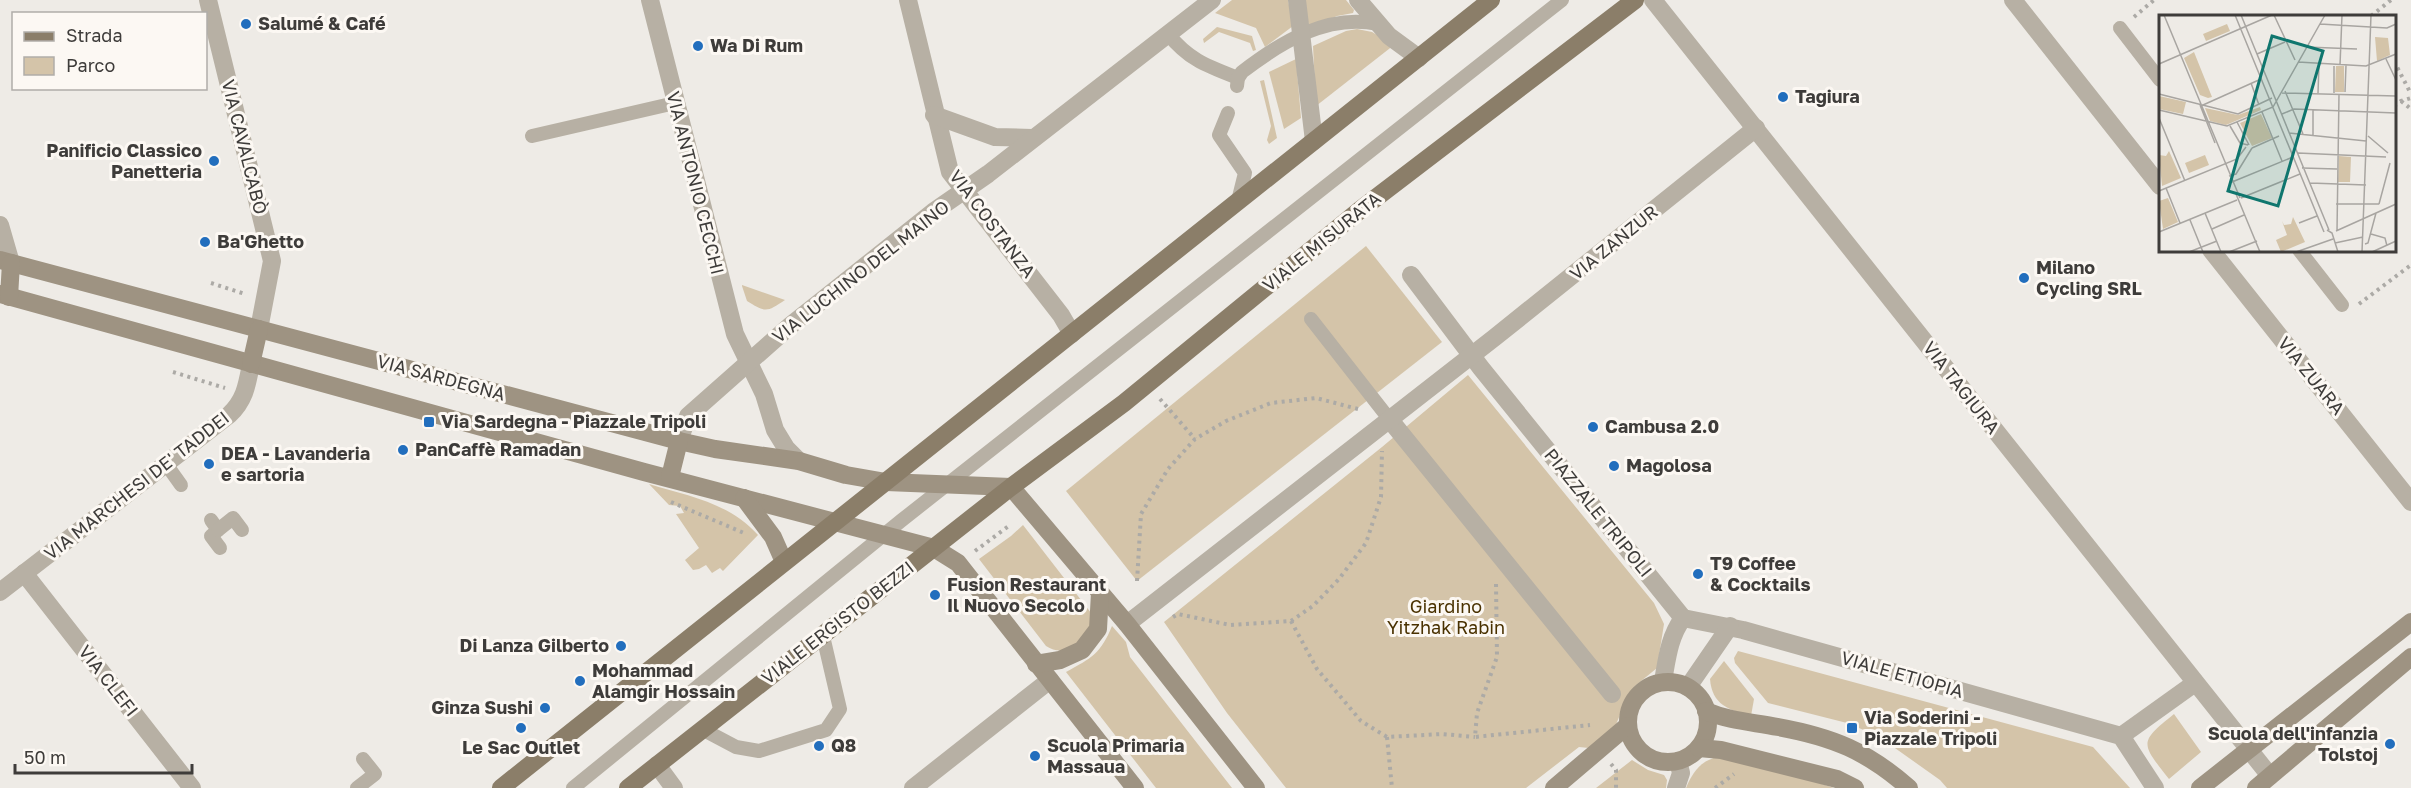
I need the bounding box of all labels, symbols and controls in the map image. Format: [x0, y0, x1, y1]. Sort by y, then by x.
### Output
legend [12, 12, 207, 90]
place label: Salumé & Café [258, 12, 386, 34]
inset map [2159, 15, 2396, 252]
marker: Salumé & Café [239, 17, 253, 31]
text: Strada [66, 24, 123, 46]
place label: Wa Di Rum [710, 34, 803, 56]
marker: Wa Di Rum [691, 39, 705, 53]
text: Parco [66, 54, 115, 76]
street label: VIA CAVALCABÒ [218, 77, 272, 216]
place label: Tagiura [1795, 85, 1860, 107]
street label: VIA ANTONIO CECCHI [663, 89, 729, 277]
marker: Tagiura [1776, 90, 1790, 104]
place label: Panificio Classico Panetteria [46, 139, 202, 182]
marker: Panificio Classico Panetteria [207, 154, 221, 168]
street label: VIA COSTANZA [945, 165, 1041, 282]
street label: VIALE MISURATA [1258, 187, 1385, 296]
street label: VIA LUCHINO DEL MAINO [767, 195, 953, 347]
street label: VIA ZANZUR [1565, 200, 1662, 284]
place label: Ba'Ghetto [217, 230, 304, 252]
marker: Ba'Ghetto [198, 235, 212, 249]
place label: Milano Cycling SRL [2036, 256, 2142, 299]
marker: Milano Cycling SRL [2017, 271, 2031, 285]
street label: VIA ZUARA [2274, 332, 2350, 419]
street label: VIA TAGIURA [1919, 337, 2005, 438]
street label: VIA SARDEGNA [375, 349, 508, 405]
street label: VIA MARCHESI DE' TADDEI [40, 406, 233, 564]
place label: Via Sardegna - Piazzale Tripoli [441, 410, 706, 432]
marker: Via Sardegna - Piazzale Tripoli [422, 415, 436, 429]
place label: Cambusa 2.0 [1605, 415, 1719, 437]
marker: Cambusa 2.0 [1586, 420, 1600, 434]
place label: PanCaffè Ramadan [415, 438, 581, 460]
place label: DEA - Lavanderia e sartoria [221, 442, 370, 485]
marker: PanCaffè Ramadan [396, 443, 410, 457]
street label: PIAZZALE TRIPOLI [1540, 444, 1657, 581]
place label: Magolosa [1626, 454, 1712, 476]
marker: DEA - Lavanderia e sartoria [202, 457, 216, 471]
marker: Magolosa [1607, 459, 1621, 473]
place label: T9 Coffee & Cocktails [1710, 552, 1811, 595]
street label: VIALE ERGISTO BEZZI [757, 556, 918, 689]
marker: T9 Coffee & Cocktails [1691, 567, 1705, 581]
place label: Fusion Restaurant Il Nuovo Secolo [947, 573, 1106, 616]
marker: Fusion Restaurant Il Nuovo Secolo [928, 588, 942, 602]
park label: Giardino Yitzhak Rabin [1387, 595, 1505, 638]
place label: Di Lanza Gilberto [460, 634, 609, 656]
marker: Di Lanza Gilberto [614, 639, 628, 653]
street label: VIA CLEFI [74, 640, 143, 720]
street label: VIALE ETIOPIA [1839, 646, 1966, 702]
place label: Mohammad Alamgir Hossain [592, 659, 735, 702]
marker: Mohammad Alamgir Hossain [573, 674, 587, 688]
place label: Ginza Sushi [431, 696, 533, 718]
marker: Ginza Sushi [538, 701, 552, 715]
place label: Via Soderini - Piazzale Tripoli [1864, 706, 1997, 749]
marker: Le Sac Outlet [514, 721, 528, 735]
marker: Via Soderini - Piazzale Tripoli [1845, 721, 1859, 735]
place label: Scuola dell'infanzia Tolstoj [2208, 722, 2378, 765]
place label: Q8 [831, 734, 856, 756]
place label: Scuola Primaria Massaua [1047, 734, 1184, 777]
place label: Le Sac Outlet [462, 736, 580, 758]
scale bar [15, 737, 192, 775]
marker: Scuola dell'infanzia Tolstoj [2383, 737, 2397, 751]
marker: Q8 [812, 739, 826, 753]
text: 50 m [24, 746, 66, 768]
marker: Scuola Primaria Massaua [1028, 749, 1042, 763]

